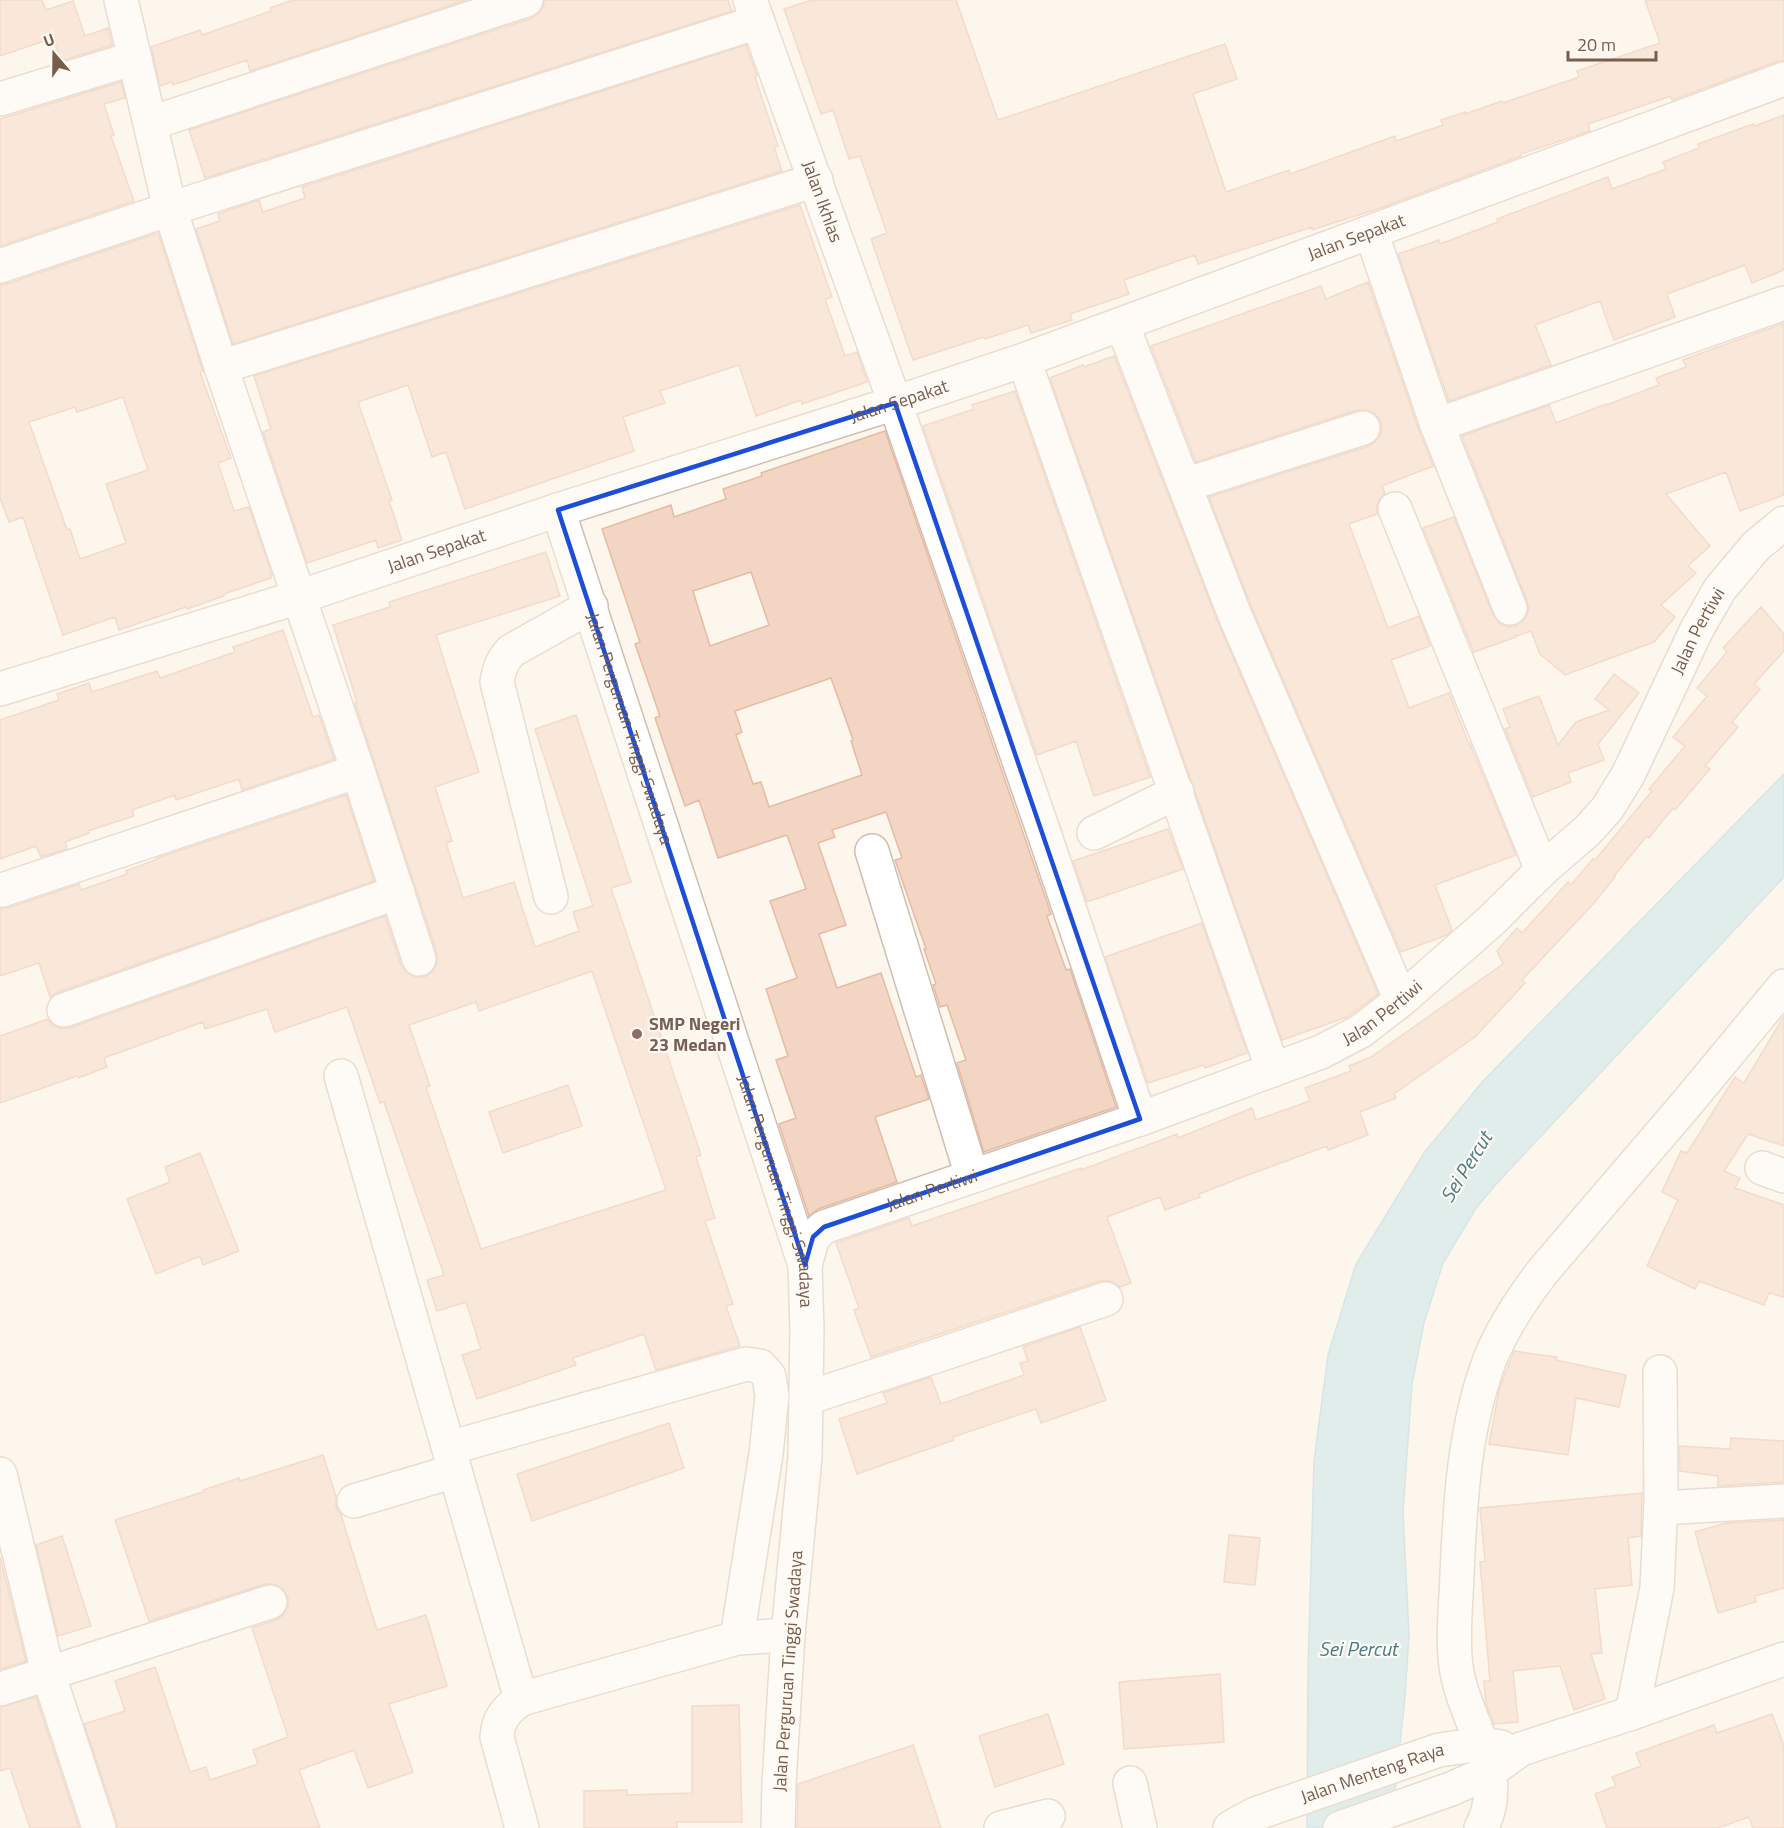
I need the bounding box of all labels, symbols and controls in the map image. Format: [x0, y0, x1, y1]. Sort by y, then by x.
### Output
north arrow [24, 24, 84, 84]
scale bar [1568, 24, 1656, 62]
text: U [40, 27, 58, 53]
text: 20 m [1577, 31, 1616, 58]
street label: Jalan Ikhlas [796, 156, 850, 246]
street label: Jalan Sepakat [1304, 206, 1410, 267]
street label: Jalan Sepakat [846, 372, 952, 430]
street label: Jalan Sepakat [384, 521, 490, 579]
street label: Jalan Pertiwi [1663, 582, 1731, 679]
street label: Jalan Perguruan Tinggi Swadaya [580, 609, 680, 848]
street label: Jalan Pertiwi [1337, 973, 1428, 1052]
place label: SMP Negeri 23 Medan [649, 1010, 740, 1058]
marker: SMP Negeri 23 Medan [630, 1027, 644, 1041]
street label: Jalan Perguruan Tinggi Swadaya [731, 1071, 820, 1308]
water label: Sei Percut [1432, 1123, 1501, 1208]
street label: Jalan Pertiwi [882, 1162, 981, 1218]
street label: Jalan Perguruan Tinggi Swadaya [766, 1549, 809, 1793]
water label: Sei Percut [1319, 1633, 1400, 1664]
street label: Jalan Menteng Raya [1297, 1735, 1446, 1810]

